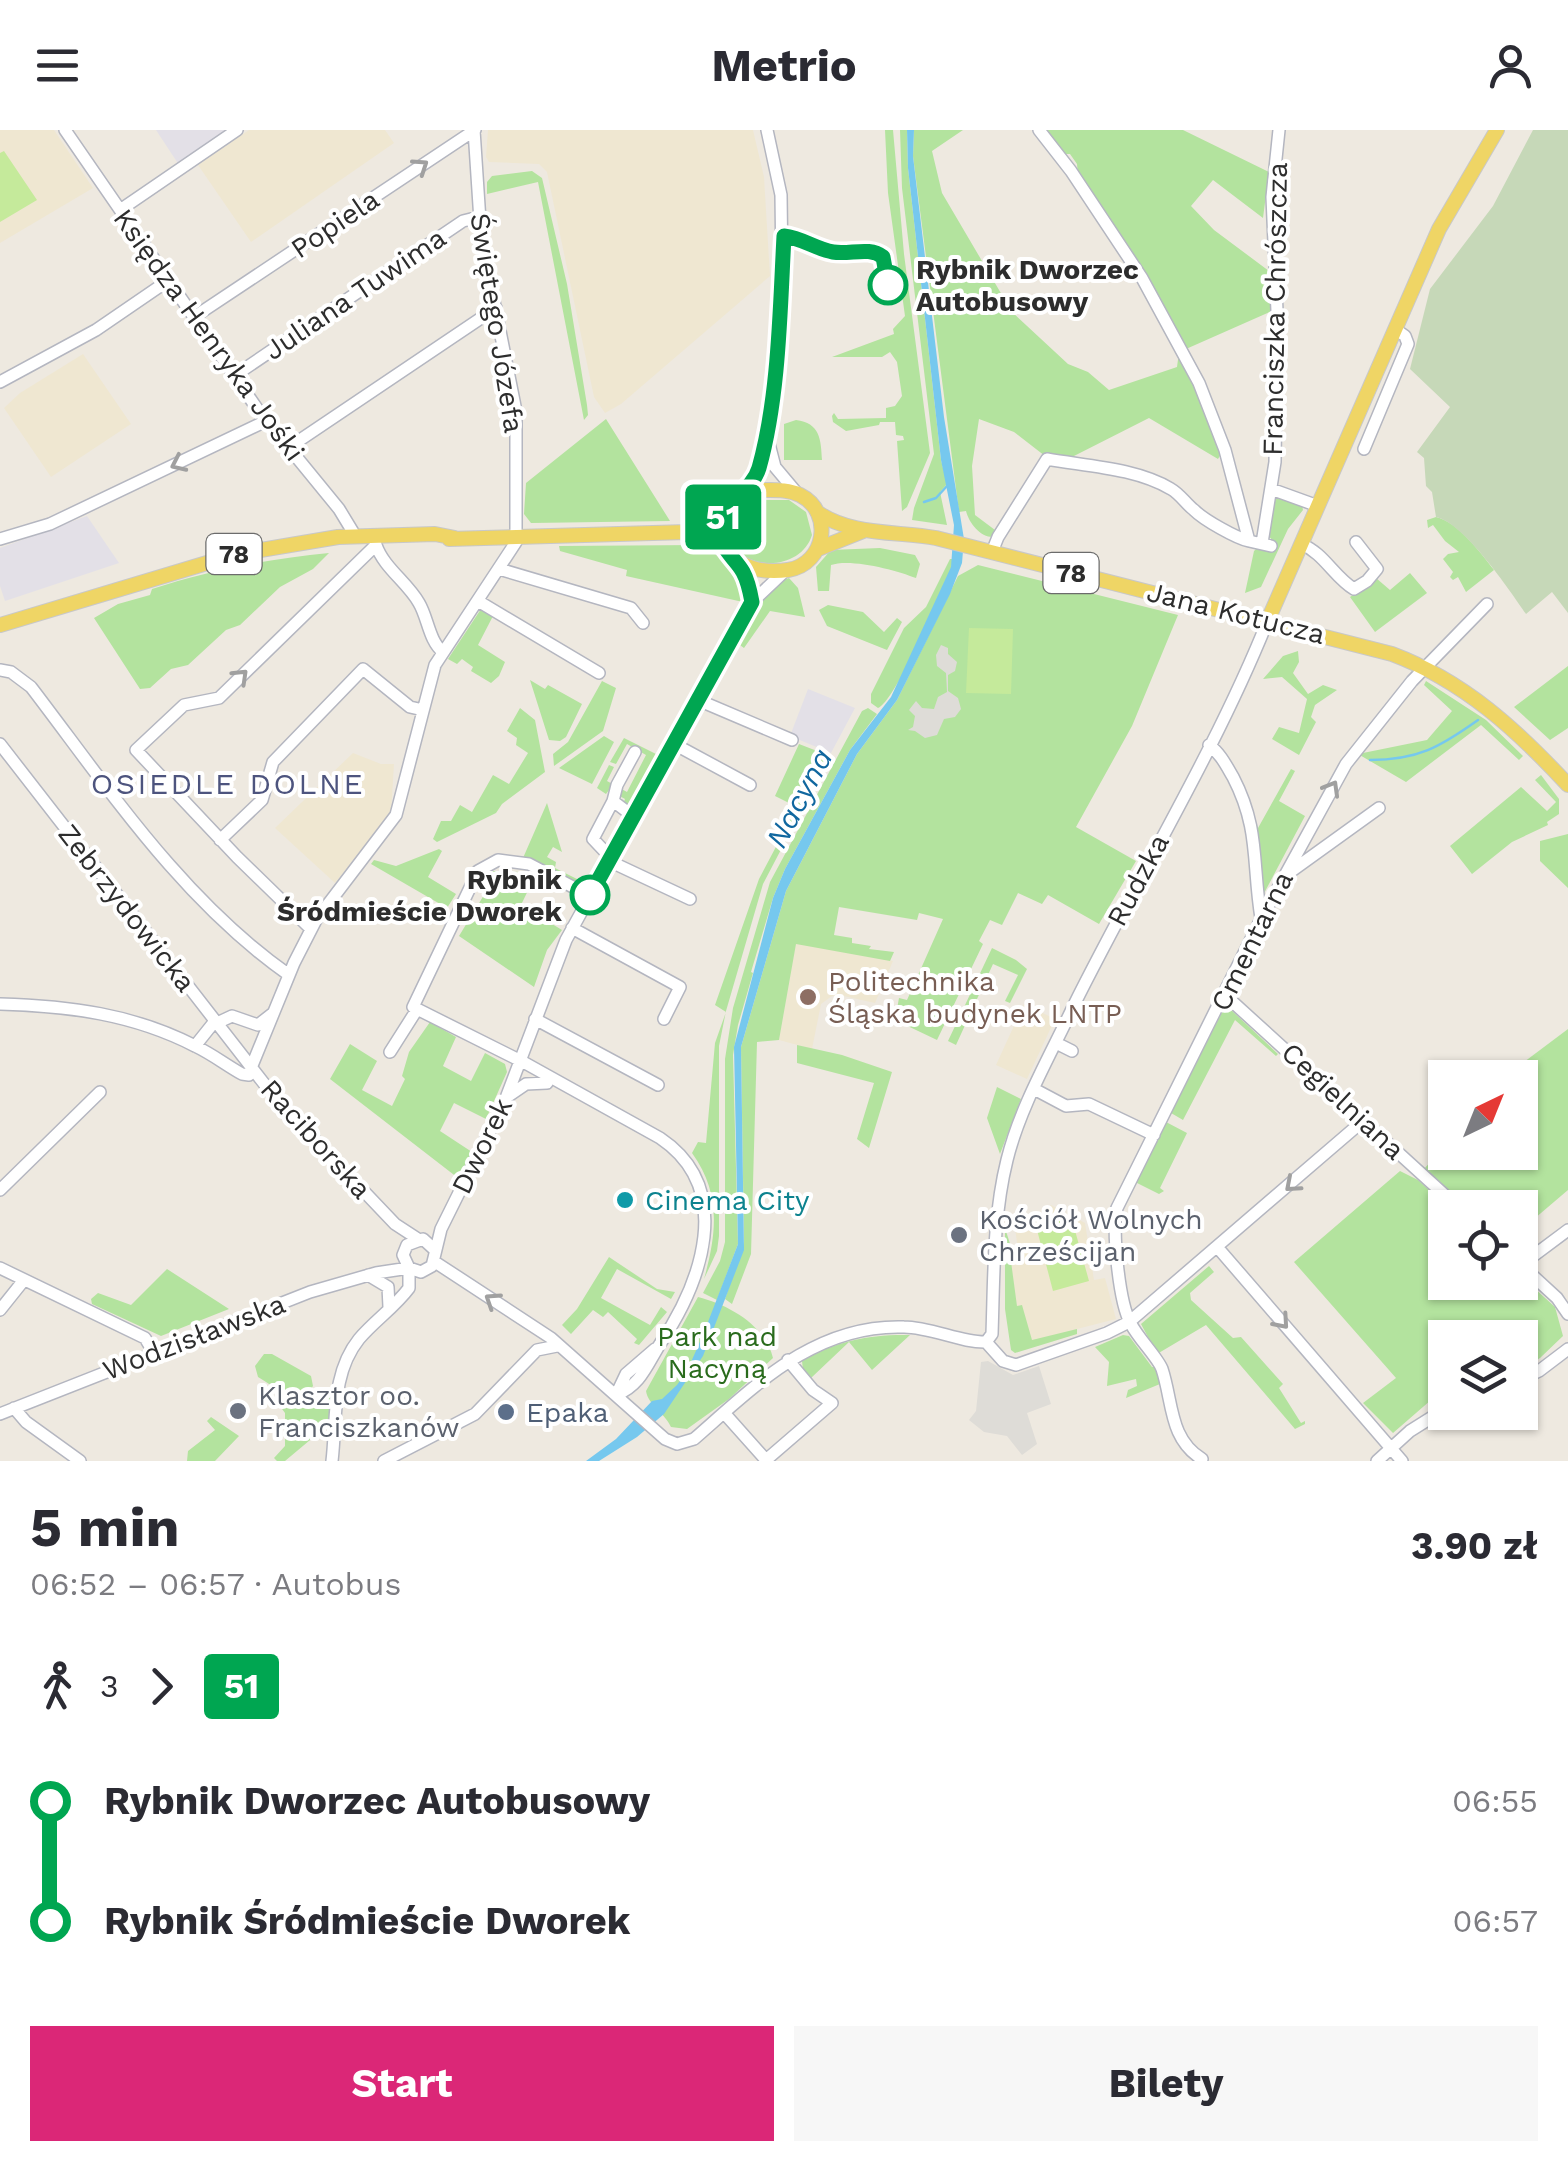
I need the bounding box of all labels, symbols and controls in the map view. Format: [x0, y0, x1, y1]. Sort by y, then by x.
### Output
icon: menu [30, 38, 85, 93]
icon: person [1483, 38, 1538, 93]
text: Metrio [711, 39, 857, 92]
one-way arrow [410, 160, 428, 179]
street label: Franciszka Chrószcza [1256, 162, 1294, 456]
street label: Popiela [285, 183, 385, 265]
street label: Księdza Henryka Jośki [106, 203, 312, 467]
street label: Świętego Józefa [463, 211, 531, 435]
street label: Juliana Tuwima [258, 221, 452, 367]
place label: Rybnik Dworzec Autobusowy [916, 253, 1139, 318]
marker: Rybnik Dworzec Autobusowy [869, 266, 907, 304]
one-way arrow [170, 451, 188, 471]
line badge: 51 [678, 484, 768, 550]
text: 51 [705, 496, 741, 538]
road number: 78 [206, 534, 262, 574]
road number: 78 [1044, 553, 1098, 593]
street label: Jana Kotucza [1143, 575, 1329, 651]
one-way arrow [229, 670, 247, 688]
water label: Nacyna [758, 742, 840, 854]
district label: OSIEDLE DOLNE [91, 766, 365, 801]
one-way arrow [1320, 781, 1339, 799]
street label: Zebrzydowicka [51, 818, 203, 998]
street label: Rudzka [1100, 828, 1176, 932]
place label: Rybnik Śródmieście Dworek [277, 863, 563, 928]
street label: Cmentarna [1204, 866, 1300, 1016]
marker: Rybnik Śródmieście Dworek [571, 876, 609, 914]
place label: Politechnika Śląska budynek LNTP [828, 965, 1122, 1030]
marker: Politechnika Śląska budynek LNTP [797, 986, 819, 1008]
street label: Cegielniana [1275, 1036, 1411, 1166]
north arrow [1428, 1060, 1538, 1170]
map controls [1428, 1060, 1538, 1430]
street label: Raciborska [254, 1073, 378, 1206]
street label: Dworek [445, 1093, 519, 1199]
one-way arrow [1285, 1173, 1303, 1191]
place label: Cinema City [645, 1184, 810, 1217]
marker: Cinema City [614, 1189, 636, 1211]
button: locate [1428, 1190, 1538, 1300]
place label: Kościół Wolnych Chrześcijan [979, 1203, 1203, 1268]
marker: Kościół Wolnych Chrześcijan [948, 1224, 970, 1246]
street label: Wodzisławska [98, 1287, 290, 1387]
one-way arrow [485, 1294, 504, 1312]
one-way arrow [1270, 1311, 1288, 1329]
park label: Park nad Nacyną [657, 1320, 777, 1385]
button: layers [1428, 1320, 1538, 1430]
place label: Klasztor oo. Franciszkanów [258, 1379, 460, 1444]
place label: Epaka [526, 1396, 609, 1429]
marker: Klasztor oo. Franciszkanów [227, 1400, 249, 1422]
marker: Epaka [495, 1401, 517, 1423]
text: 5 min [30, 1495, 180, 1559]
text: 3.90 zł [1411, 1524, 1538, 1568]
text: 06:52 – 06:57 · Autobus [30, 1565, 401, 1603]
icon: walk [30, 1659, 85, 1714]
icon: forward [134, 1659, 189, 1714]
text: 51 [224, 1665, 259, 1707]
text: 3 [100, 1667, 119, 1705]
text: Rybnik Dworzec Autobusowy [104, 1779, 650, 1823]
text: 06:55 [1452, 1782, 1538, 1820]
text: Rybnik Śródmieście Dworek [104, 1899, 630, 1943]
text: 06:57 [1453, 1902, 1538, 1940]
button: Start [30, 2026, 774, 2141]
button: Bilety [794, 2026, 1538, 2141]

